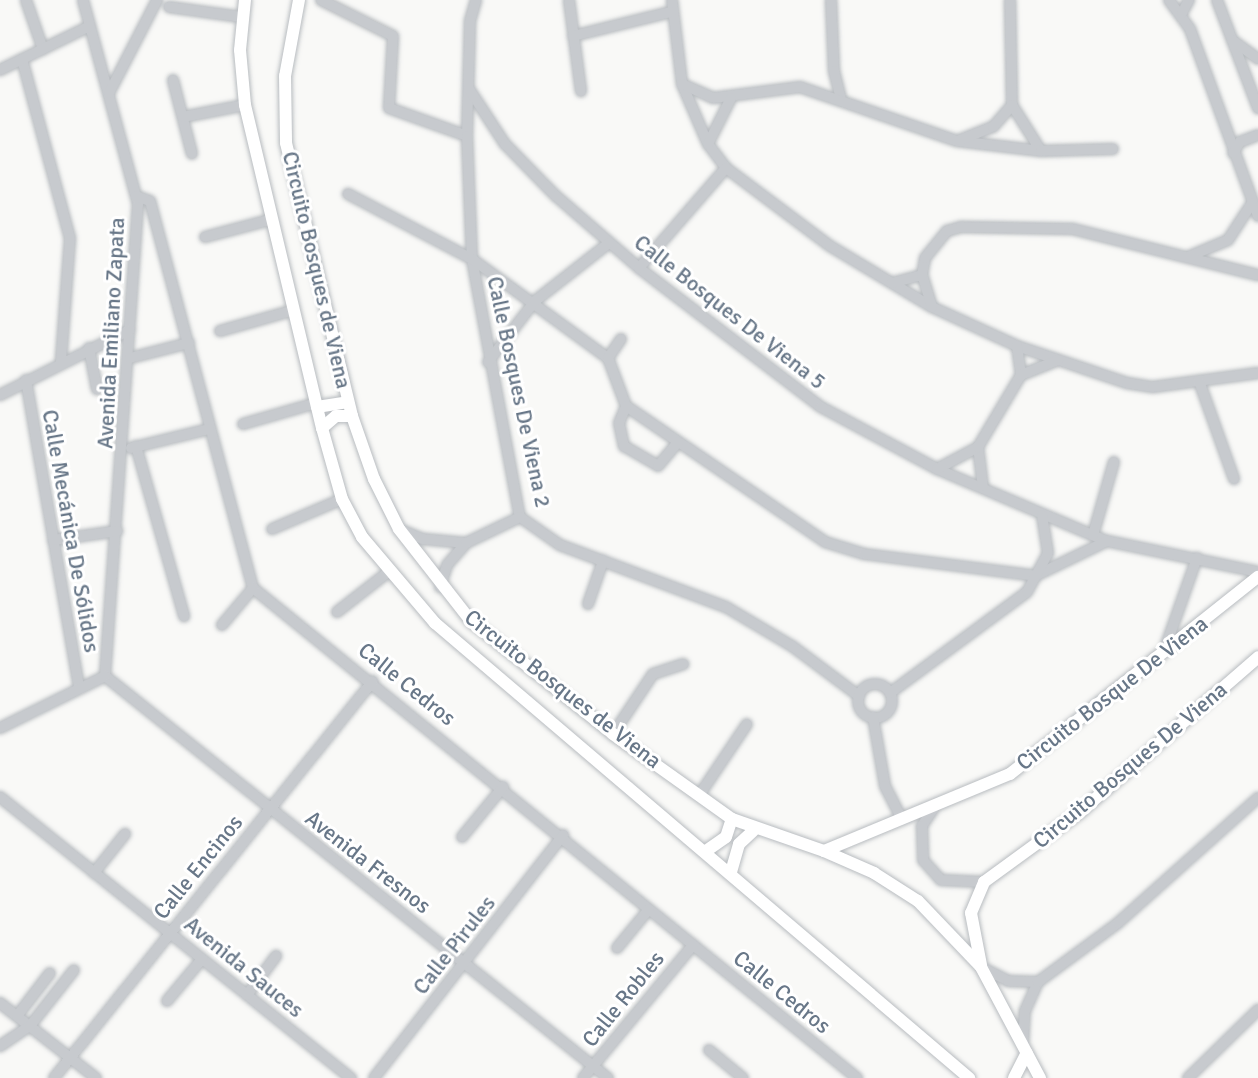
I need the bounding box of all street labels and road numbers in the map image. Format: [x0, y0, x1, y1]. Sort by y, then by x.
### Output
street label: Circuito Bosques de Viena [277, 149, 357, 391]
street label: Avenida Emiliano Zapata [92, 217, 130, 449]
street label: Calle Bosques De Viena 5 [629, 229, 831, 395]
street label: Calle Bosques De Viena 2 [482, 274, 556, 510]
street label: Calle Mecánica De Sólidos [37, 408, 105, 654]
street label: Circuito Bosques de Viena [459, 604, 667, 774]
street label: Circuito Bosque De Viena [1011, 610, 1213, 776]
street label: Calle Cedros [353, 637, 461, 731]
street label: Circuito Bosques De Viena [1028, 676, 1232, 854]
street label: Avenida Fresnos [300, 805, 436, 919]
street label: Calle Encinos [148, 809, 248, 925]
street label: Calle Pirules [407, 890, 501, 1000]
street label: Avenida Sauces [179, 911, 309, 1023]
street label: Calle Cedros [728, 945, 836, 1039]
street label: Calle Robles [576, 946, 670, 1052]

